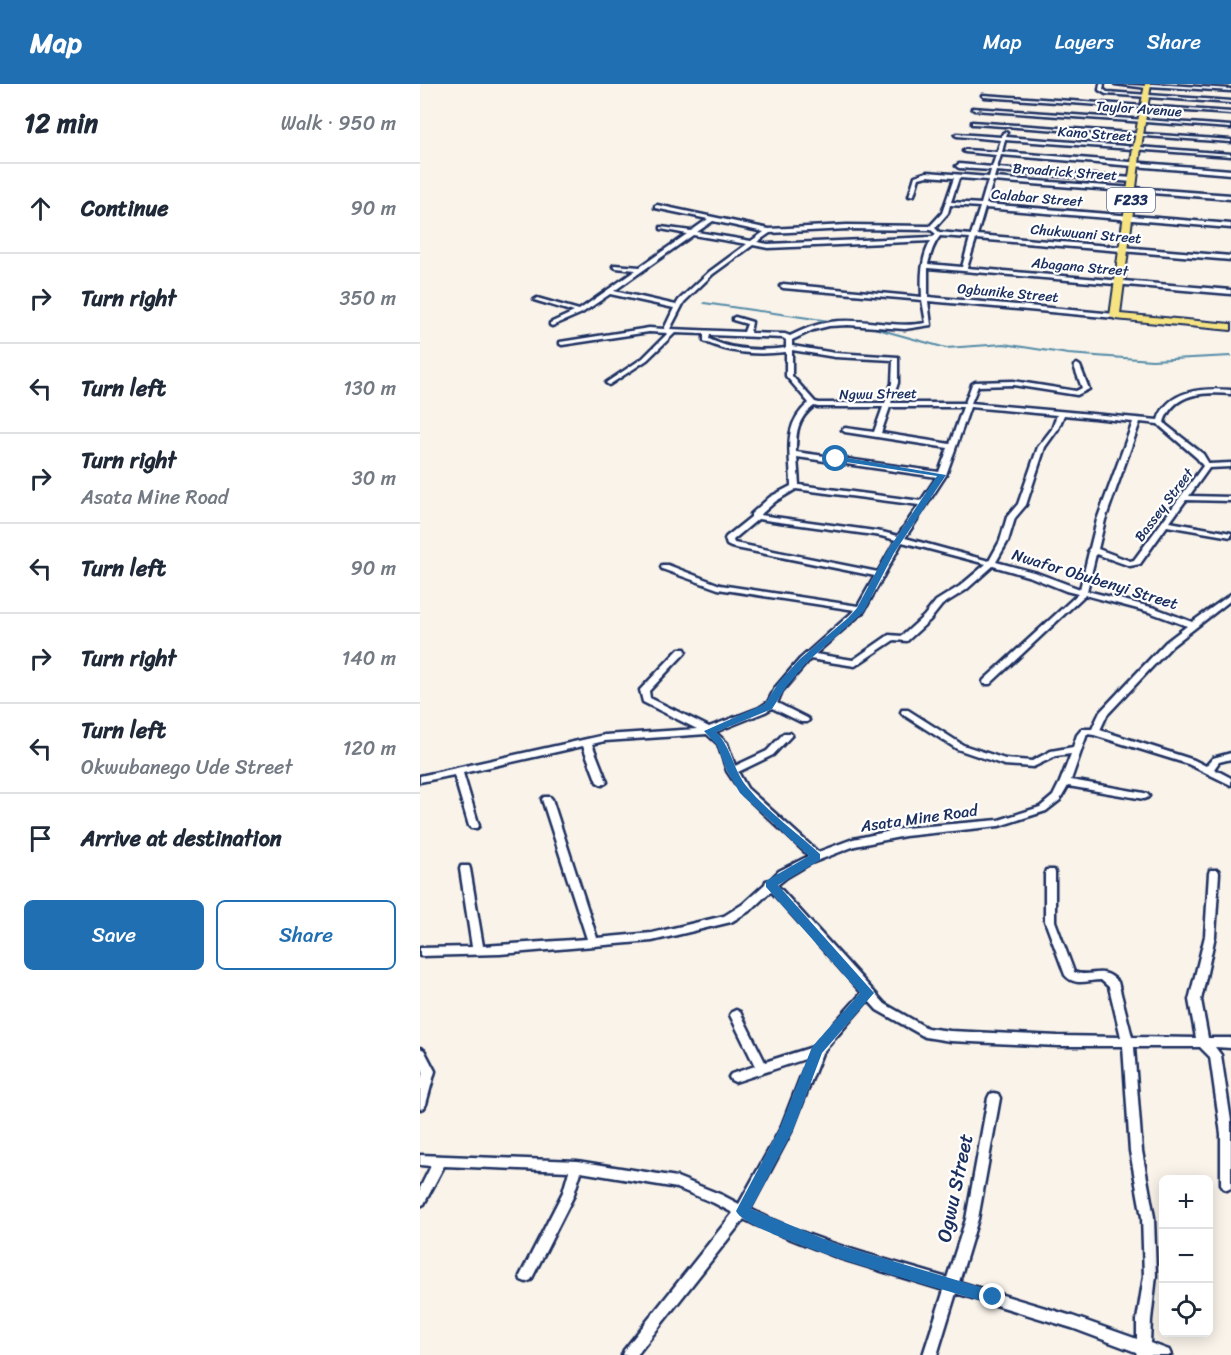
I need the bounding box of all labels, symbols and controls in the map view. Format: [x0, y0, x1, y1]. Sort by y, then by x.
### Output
text: Map [30, 18, 82, 67]
text: Map [983, 23, 1022, 61]
text: Layers [1055, 23, 1114, 61]
text: Share [1147, 23, 1201, 61]
street label: Taylor Avenue [1095, 94, 1183, 124]
text: 12 min [24, 100, 98, 146]
text: Walk · 950 m [281, 106, 396, 141]
street label: Kano Street [1057, 119, 1133, 149]
street label: Broadrick Street [1012, 156, 1118, 188]
street label: Calabar Street [990, 182, 1085, 215]
road number: F233 [1107, 188, 1155, 212]
text: Continue [81, 189, 169, 228]
text: 90 m [351, 191, 396, 226]
icon: ahead [24, 192, 57, 225]
street label: Chukwuani Street [1030, 217, 1142, 251]
street label: Abagana Street [1030, 250, 1131, 284]
street label: Ogbunike Street [956, 276, 1060, 310]
text: Turn right [81, 279, 176, 318]
text: 350 m [340, 281, 396, 316]
icon: right [24, 282, 57, 315]
text: Turn left [81, 369, 166, 408]
text: 130 m [343, 371, 396, 406]
icon: left [24, 372, 57, 405]
street label: Ngwu Street [839, 381, 917, 407]
text: Turn right [81, 441, 176, 480]
route start [822, 445, 848, 471]
text: 30 m [352, 461, 396, 496]
icon: right [24, 462, 57, 495]
street label: Bassey Street [1128, 462, 1201, 547]
text: Asata Mine Road [81, 480, 228, 515]
street label: Nwafor Obubenyi Street [1008, 540, 1182, 618]
text: Turn left [81, 549, 166, 588]
text: 90 m [351, 551, 396, 586]
icon: left [24, 552, 57, 585]
text: Turn right [81, 639, 176, 678]
text: 140 m [342, 641, 396, 676]
icon: right [24, 642, 57, 675]
text: Turn left [81, 711, 166, 750]
text: 120 m [343, 731, 396, 766]
icon: left [24, 732, 57, 765]
text: Okwubanego Ude Street [81, 750, 292, 785]
street label: Asata Mine Road [858, 795, 981, 841]
text: Arrive at destination [81, 819, 282, 858]
icon: arrive [24, 822, 57, 855]
button: Save [24, 900, 204, 970]
button: Share [216, 900, 396, 970]
street label: Ogwu Street [926, 1130, 984, 1246]
map controls [1159, 1175, 1213, 1337]
button: + [1159, 1175, 1213, 1229]
button: − [1159, 1229, 1213, 1283]
route end [979, 1283, 1005, 1309]
button: locate [1159, 1283, 1213, 1337]

